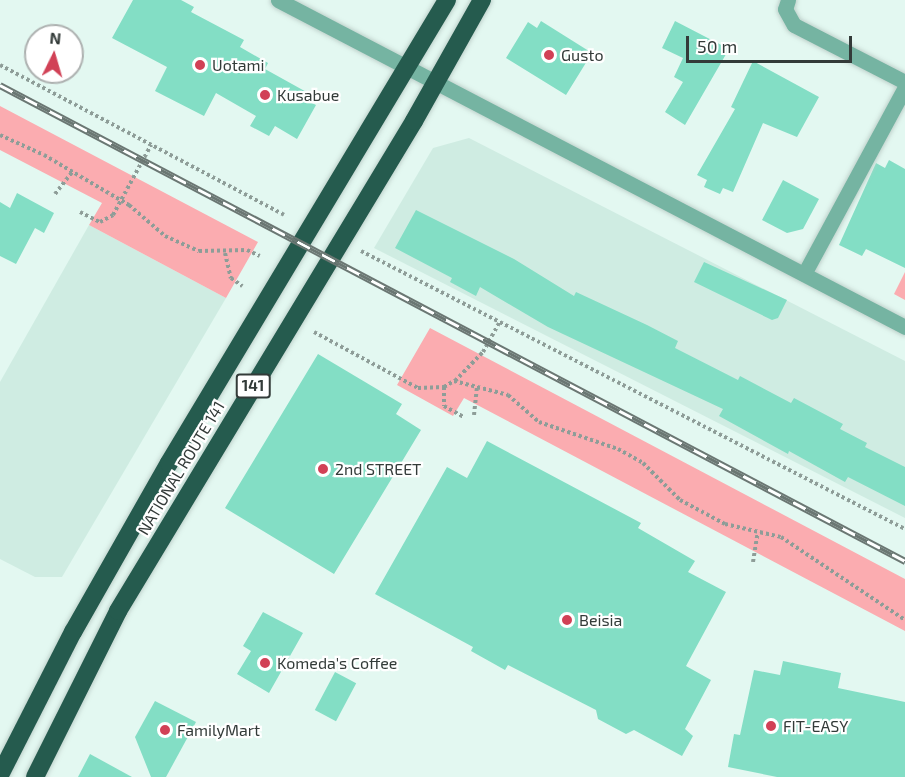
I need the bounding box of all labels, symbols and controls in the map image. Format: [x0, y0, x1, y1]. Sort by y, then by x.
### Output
north arrow [24, 24, 84, 84]
scale bar [689, 24, 856, 62]
text: N [49, 28, 62, 48]
text: 50 m [697, 35, 737, 57]
place label: Gusto [561, 45, 603, 65]
marker: Gusto [542, 48, 556, 62]
place label: Uotami [212, 55, 265, 75]
marker: Uotami [193, 58, 207, 72]
place label: Kusabue [277, 85, 339, 105]
marker: Kusabue [258, 88, 272, 102]
road number: 141 [235, 374, 271, 398]
street label: NATIONAL ROUTE 141 [133, 397, 229, 539]
place label: 2nd STREET [335, 459, 421, 479]
marker: 2nd STREET [316, 462, 330, 476]
place label: Beisia [579, 610, 622, 630]
marker: Beisia [560, 613, 574, 627]
place label: Komeda's Coffee [277, 653, 397, 673]
marker: Komeda's Coffee [258, 656, 272, 670]
place label: FIT-EASY [783, 716, 848, 736]
marker: FIT-EASY [764, 719, 778, 733]
place label: FamilyMart [177, 720, 260, 740]
marker: FamilyMart [158, 723, 172, 737]

